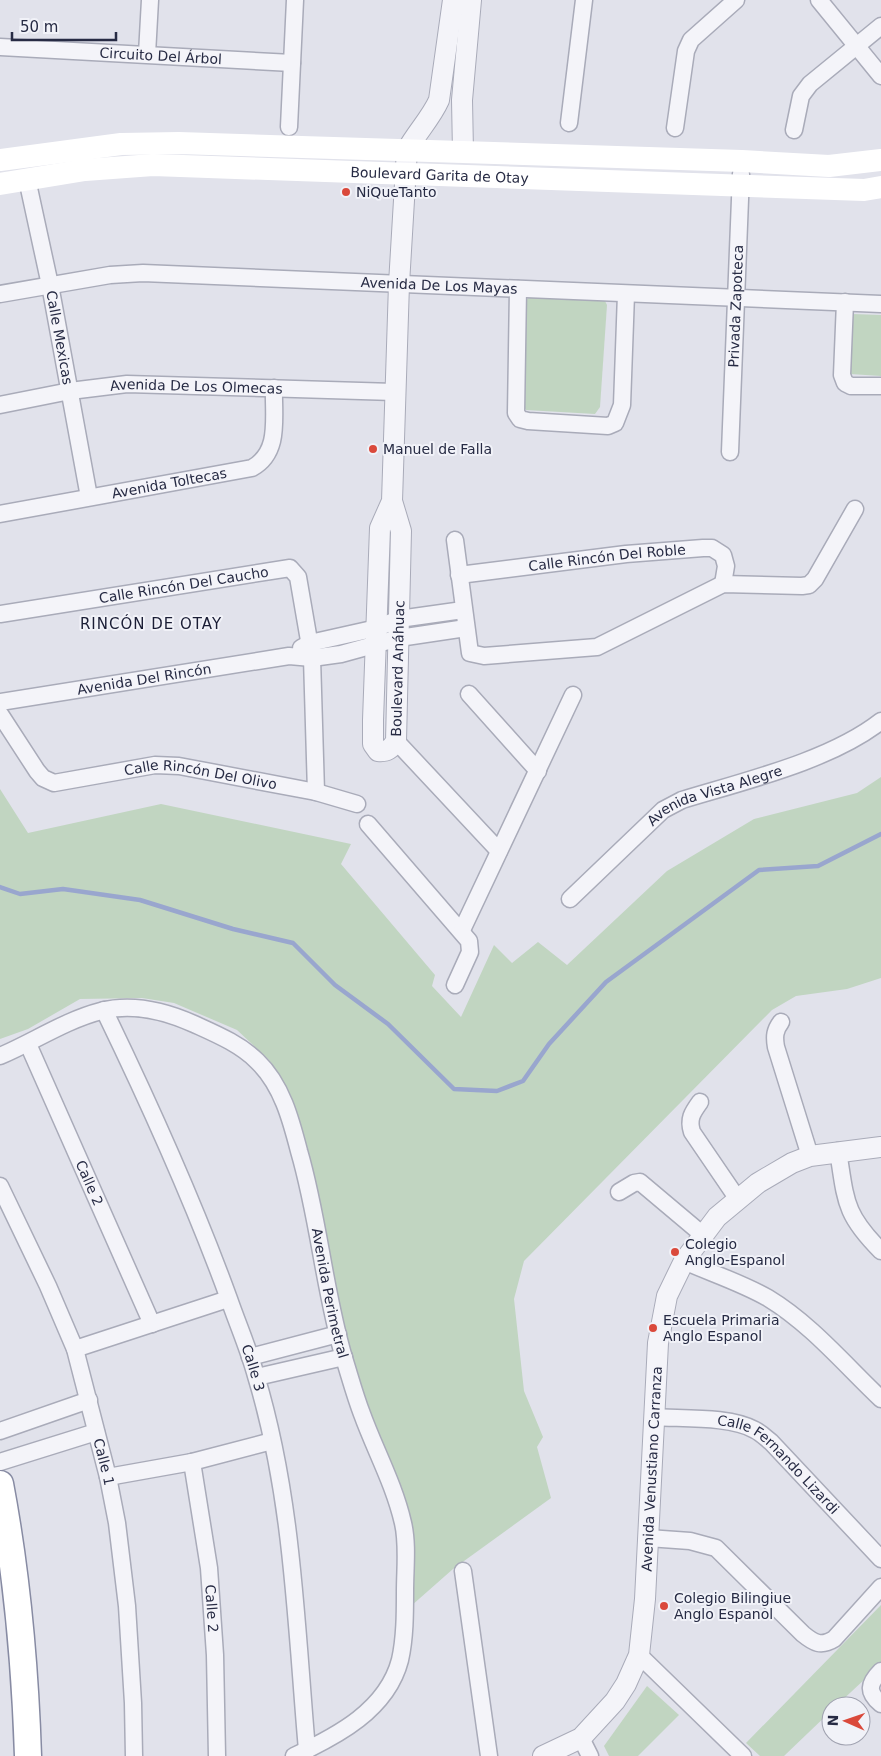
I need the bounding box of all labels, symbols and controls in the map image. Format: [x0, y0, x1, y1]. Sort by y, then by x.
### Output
scale bar [12, 10, 116, 42]
text: 50 m [20, 18, 58, 36]
street label: Circuito Del Árbol [99, 44, 222, 67]
street label: Boulevard Garita de Otay [350, 164, 529, 186]
place label: NiQueTanto [356, 184, 437, 200]
marker: NiQueTanto [340, 186, 352, 198]
street label: Privada Zapoteca [725, 244, 746, 368]
street label: Avenida De Los Mayas [360, 274, 518, 297]
street label: Calle Mexicas [43, 289, 76, 386]
street label: Avenida De Los Olmecas [109, 376, 283, 397]
place label: Manuel de Falla [383, 441, 492, 457]
marker: Manuel de Falla [367, 443, 379, 455]
street label: Avenida Toltecas [110, 465, 228, 501]
street label: Calle Rincón Del Roble [527, 541, 686, 574]
street label: Calle Rincón Del Caucho [98, 564, 270, 606]
street label: Boulevard Anáhuac [388, 600, 407, 737]
district label: RINCÓN DE OTAY [80, 614, 222, 633]
street label: Avenida Del Rincón [76, 660, 212, 698]
street label: Calle Rincón Del Olivo [123, 757, 278, 792]
street label: Avenida Vista Alegre [644, 762, 784, 829]
street label: Calle 2 [72, 1158, 107, 1208]
street label: Avenida Perimetral [309, 1227, 352, 1360]
place label: Colegio Anglo-Espanol [685, 1236, 785, 1268]
marker: Colegio Anglo-Espanol [669, 1246, 681, 1258]
place label: Escuela Primaria Anglo Espanol [663, 1312, 780, 1344]
marker: Escuela Primaria Anglo Espanol [647, 1322, 659, 1334]
street label: Calle 3 [238, 1342, 268, 1393]
street label: Avenida Venustiano Carranza [638, 1366, 665, 1572]
street label: Calle Fernando Lizardi [716, 1412, 842, 1517]
street label: Calle 1 [90, 1437, 117, 1487]
street label: Calle 2 [202, 1584, 221, 1633]
place label: Colegio Bilingiue Anglo Espanol [674, 1590, 791, 1622]
marker: Colegio Bilingiue Anglo Espanol [658, 1600, 670, 1612]
north arrow [821, 1696, 871, 1746]
text: N [825, 1714, 841, 1727]

